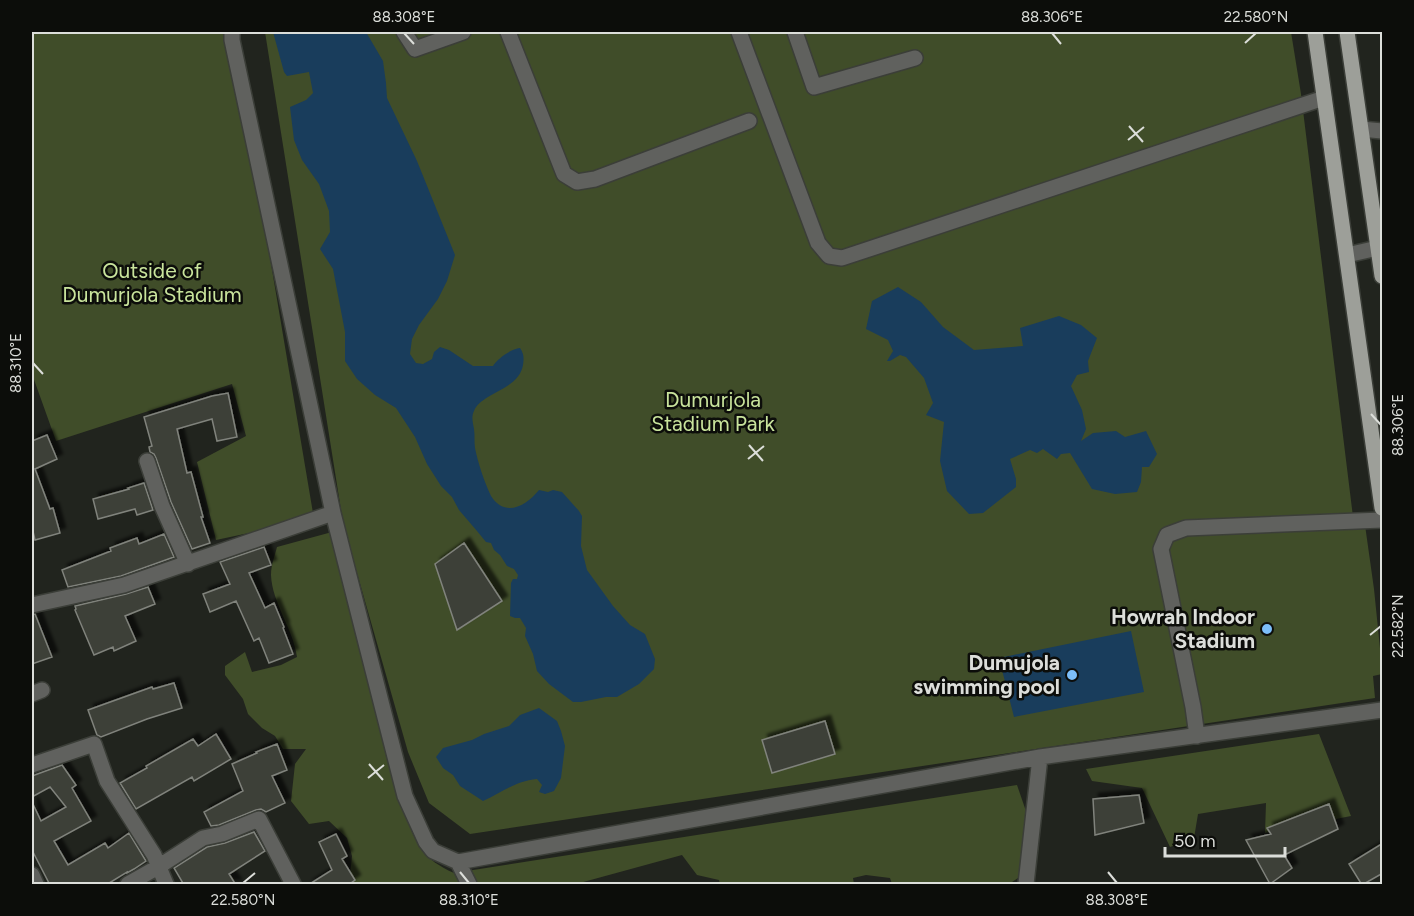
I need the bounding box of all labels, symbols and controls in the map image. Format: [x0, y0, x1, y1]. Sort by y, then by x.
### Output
text: 88.308°E [373, 8, 435, 26]
text: 88.306°E [1021, 8, 1083, 26]
text: 22.580°N [1224, 8, 1288, 26]
park label: Outside of Dumurjola Stadium [62, 258, 242, 307]
text: 88.310°E [7, 333, 25, 393]
park label: Dumurjola Stadium Park [651, 387, 776, 436]
text: 88.306°E [1389, 394, 1407, 456]
text: 22.582°N [1389, 594, 1407, 658]
place label: Howrah Indoor Stadium [1111, 604, 1255, 653]
marker: Howrah Indoor Stadium [1260, 622, 1274, 636]
place label: Dumujola swimming pool [913, 650, 1060, 699]
marker: Dumujola swimming pool [1065, 668, 1079, 682]
scale bar [1165, 820, 1285, 858]
text: 50 m [1174, 830, 1216, 852]
text: 22.580°N [211, 891, 275, 909]
text: 88.310°E [439, 891, 499, 909]
text: 88.308°E [1086, 891, 1148, 909]

